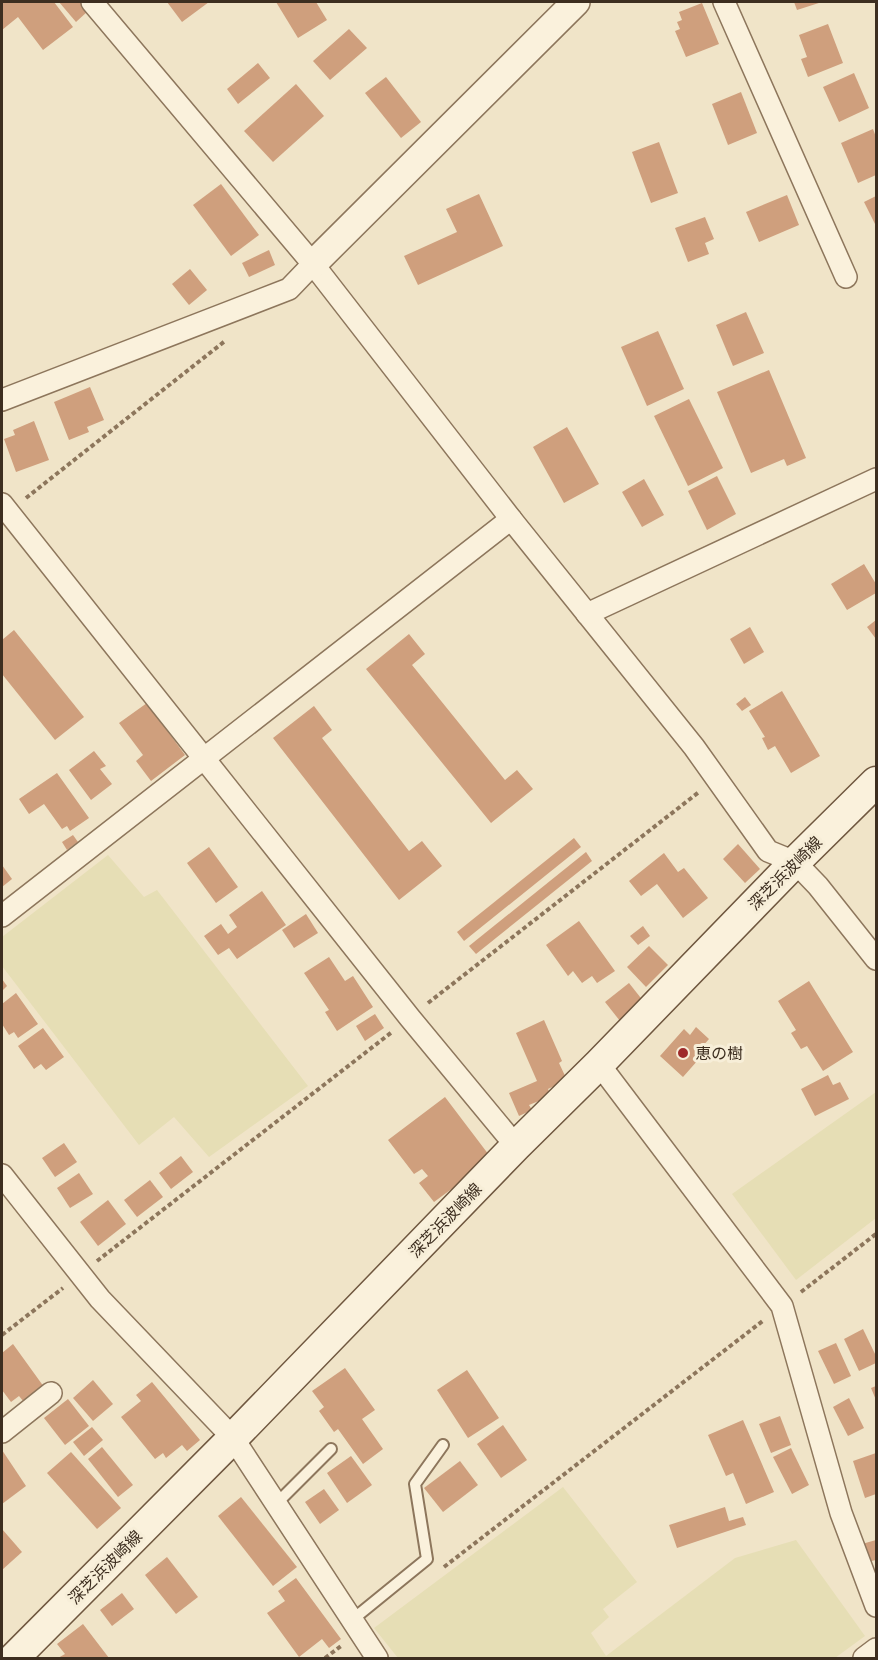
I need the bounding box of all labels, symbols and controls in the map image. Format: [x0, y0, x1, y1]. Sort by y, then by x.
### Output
street label: 深芝浜波崎線 [744, 832, 826, 914]
place label: 恵の樹 [695, 1043, 743, 1063]
marker: 恵の樹 [676, 1046, 690, 1060]
street label: 深芝浜波崎線 [404, 1179, 486, 1261]
street label: 深芝浜波崎線 [64, 1526, 146, 1608]

